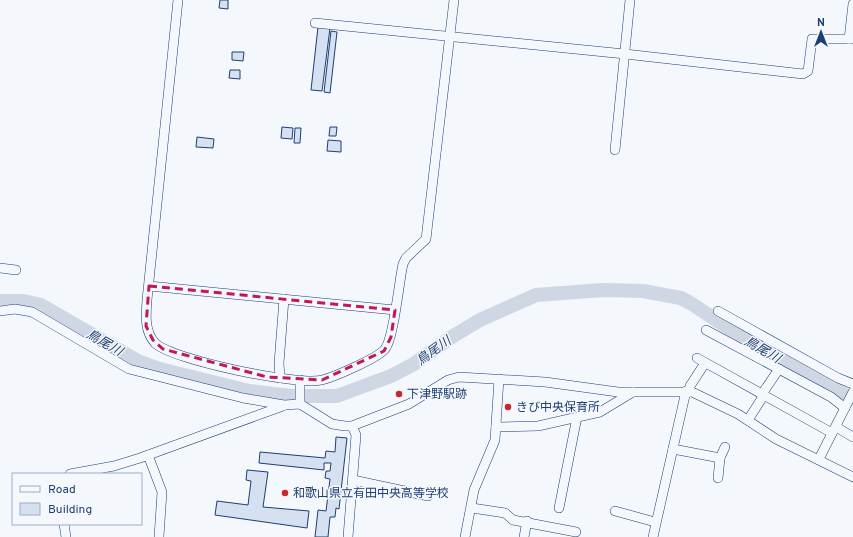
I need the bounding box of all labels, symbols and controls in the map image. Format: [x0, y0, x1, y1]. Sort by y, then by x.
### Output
north arrow [801, 12, 841, 52]
text: N [817, 16, 825, 30]
water label: 鳥尾川 [83, 327, 127, 361]
water label: 鳥尾川 [414, 333, 456, 370]
water label: 鳥尾川 [741, 334, 785, 368]
place label: 下津野駅跡 [407, 387, 467, 403]
marker: 下津野駅跡 [394, 389, 404, 399]
place label: きび中央保育所 [516, 400, 600, 416]
marker: きび中央保育所 [503, 402, 513, 412]
legend [12, 473, 142, 525]
text: Road [48, 482, 76, 498]
place label: 和歌山県立有田中央高等学校 [293, 486, 449, 502]
marker: 和歌山県立有田中央高等学校 [280, 488, 290, 498]
text: Building [48, 502, 92, 518]

